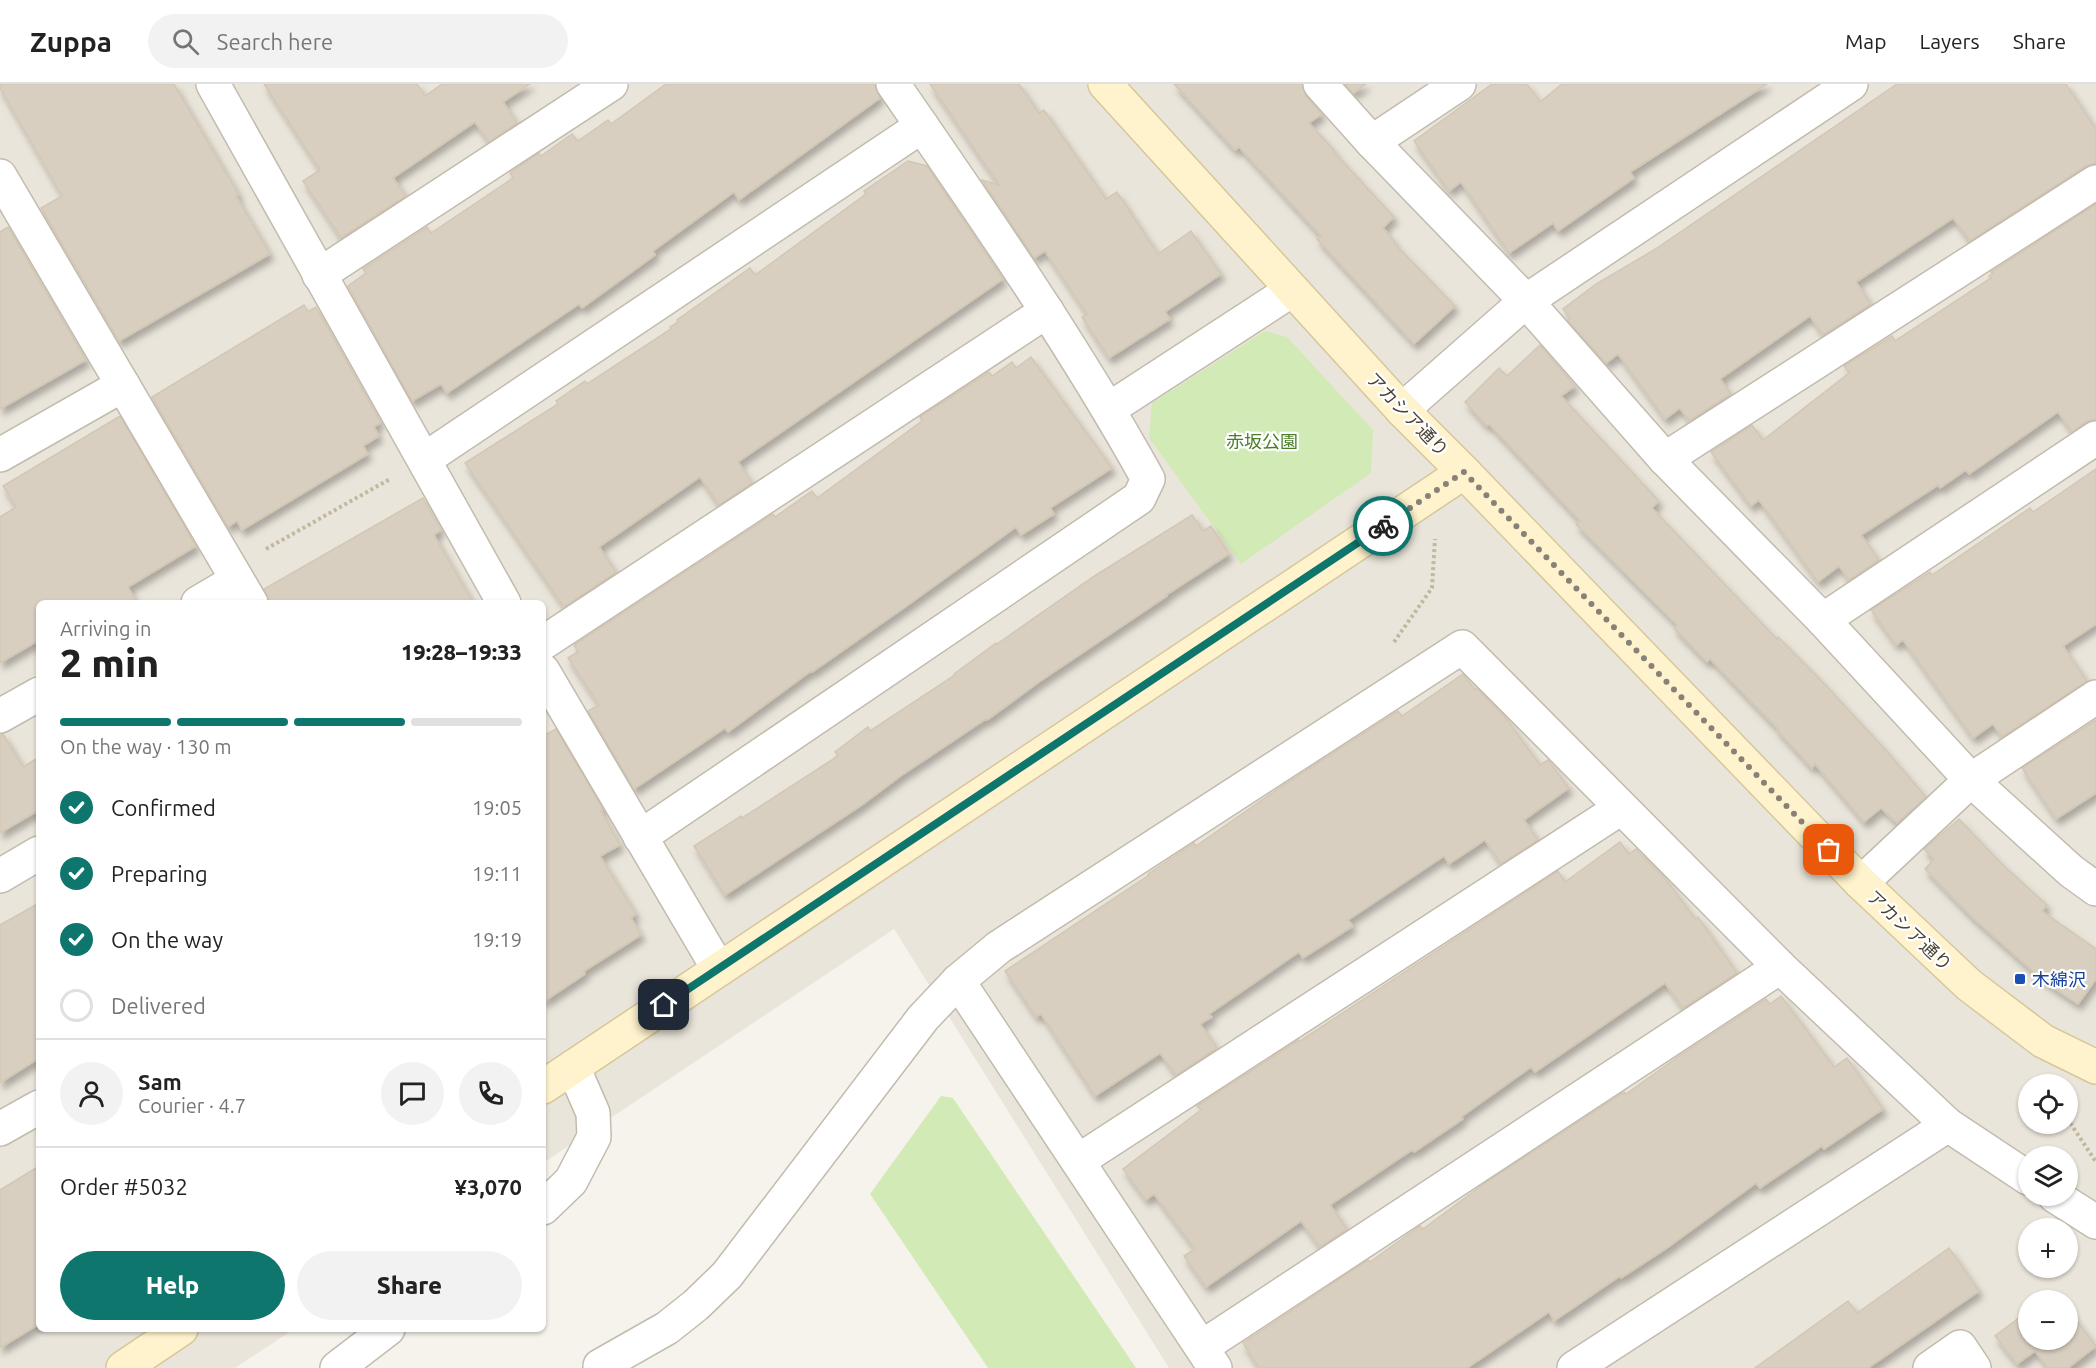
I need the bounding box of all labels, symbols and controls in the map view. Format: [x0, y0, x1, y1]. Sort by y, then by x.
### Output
search box [148, 14, 568, 68]
icon: search [169, 25, 202, 58]
text: Zuppa [30, 26, 112, 57]
text: Search here [217, 29, 333, 54]
text: Map [1845, 29, 1886, 53]
text: Layers [1919, 29, 1980, 53]
text: Share [2013, 29, 2066, 53]
street label: アカシア通り [1363, 368, 1453, 460]
park label: 赤坂公園 [1226, 431, 1298, 451]
courier [1353, 496, 1413, 556]
icon: bike [1367, 510, 1400, 543]
text: Arriving in [60, 617, 151, 640]
text: 19:28–19:33 [401, 639, 522, 664]
text: 2 min [60, 641, 159, 684]
text: On the way · 130 m [60, 735, 232, 758]
icon: check [60, 791, 93, 824]
text: Confirmed [111, 795, 216, 820]
text: 19:05 [472, 796, 522, 819]
pin [1803, 824, 1854, 875]
icon: bag [1812, 833, 1845, 866]
icon: check [60, 857, 93, 890]
text: Preparing [111, 861, 208, 886]
text: 19:11 [472, 862, 522, 885]
street label: アカシア通り [1864, 886, 1956, 974]
icon: check [60, 923, 93, 956]
text: On the way [111, 927, 223, 952]
text: 19:19 [472, 928, 522, 951]
place label: 木綿沢 [2032, 969, 2086, 989]
marker: 木綿沢 [2013, 972, 2027, 986]
pin [638, 979, 689, 1030]
icon: home [647, 988, 680, 1021]
text: Delivered [111, 993, 206, 1018]
button: person [60, 1062, 123, 1125]
button: chat [381, 1062, 444, 1125]
button: phone [459, 1062, 522, 1125]
text: Sam [138, 1069, 182, 1094]
map controls [2018, 1074, 2078, 1350]
button: locate [2018, 1074, 2078, 1134]
text: Courier · 4.7 [138, 1094, 246, 1117]
button: layers [2018, 1146, 2078, 1206]
text: Order #5032 [60, 1174, 188, 1199]
text: ¥3,070 [455, 1174, 522, 1199]
button: + [2018, 1218, 2078, 1278]
button: Help [60, 1251, 285, 1320]
button: Share [297, 1251, 522, 1320]
button: − [2018, 1290, 2078, 1350]

